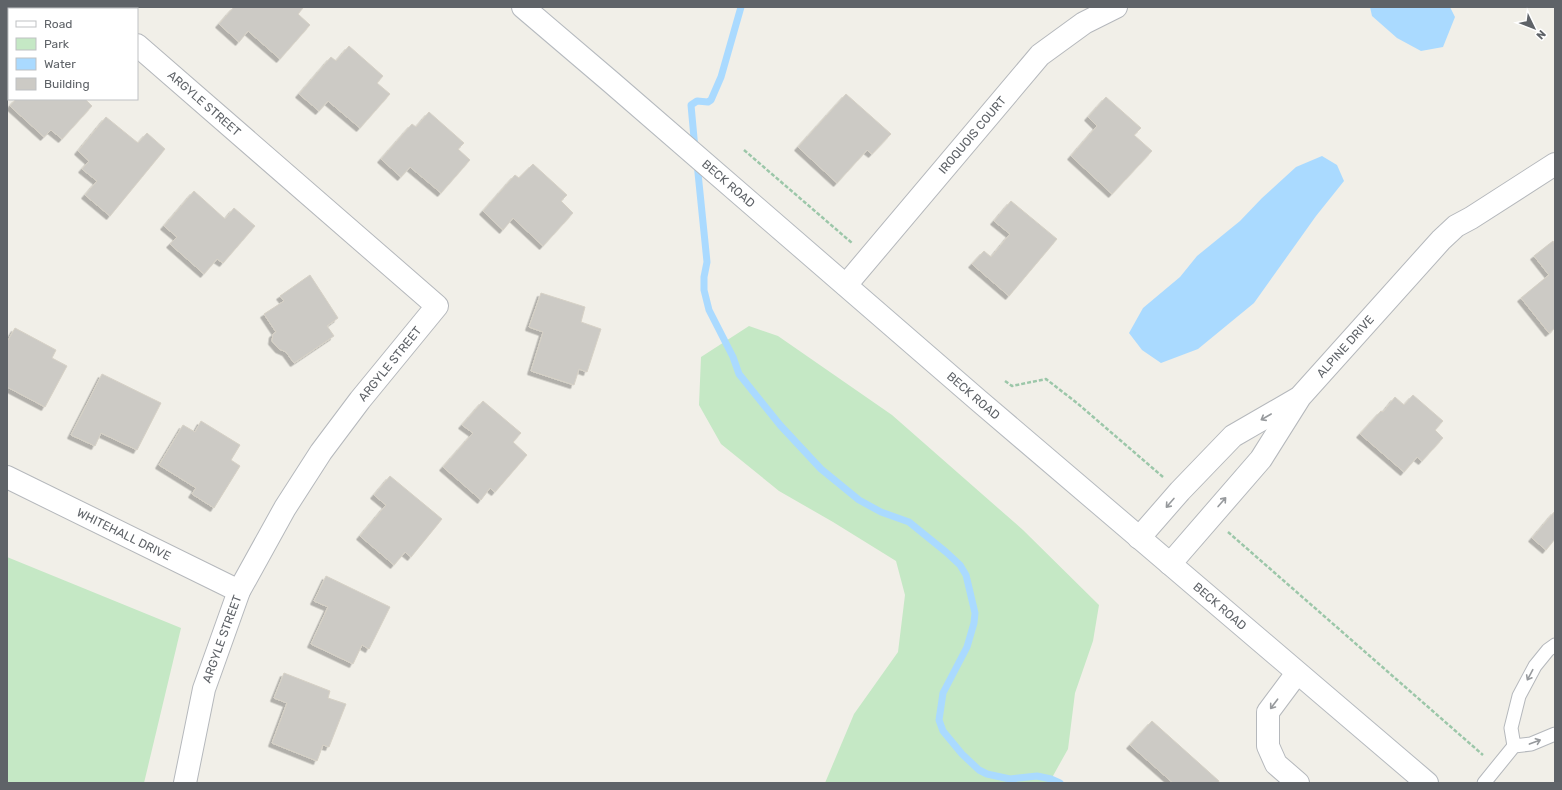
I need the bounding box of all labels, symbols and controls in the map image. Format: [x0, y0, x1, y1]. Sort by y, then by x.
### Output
legend [8, 8, 138, 100]
north arrow [1514, 8, 1554, 48]
text: Road [44, 17, 72, 31]
text: N [1533, 27, 1548, 42]
text: Park [44, 37, 70, 51]
text: Water [44, 57, 76, 71]
street label: ARGYLE STREET [165, 68, 244, 139]
text: Building [44, 77, 90, 91]
street label: IROQUOIS COURT [936, 94, 1009, 177]
street label: BECK ROAD [699, 157, 758, 210]
street label: ALPINE DRIVE [1314, 312, 1377, 381]
street label: ARGYLE STREET [356, 324, 424, 404]
street label: BECK ROAD [944, 369, 1003, 423]
one-way arrow [1260, 413, 1272, 421]
one-way arrow [1165, 497, 1174, 508]
one-way arrow [1218, 497, 1227, 508]
street label: WHITEHALL DRIVE [74, 505, 173, 563]
street label: BECK ROAD [1190, 580, 1249, 633]
street label: ARGYLE STREET [200, 593, 244, 685]
one-way arrow [1526, 669, 1534, 681]
one-way arrow [1270, 699, 1278, 710]
one-way arrow [1528, 737, 1540, 745]

